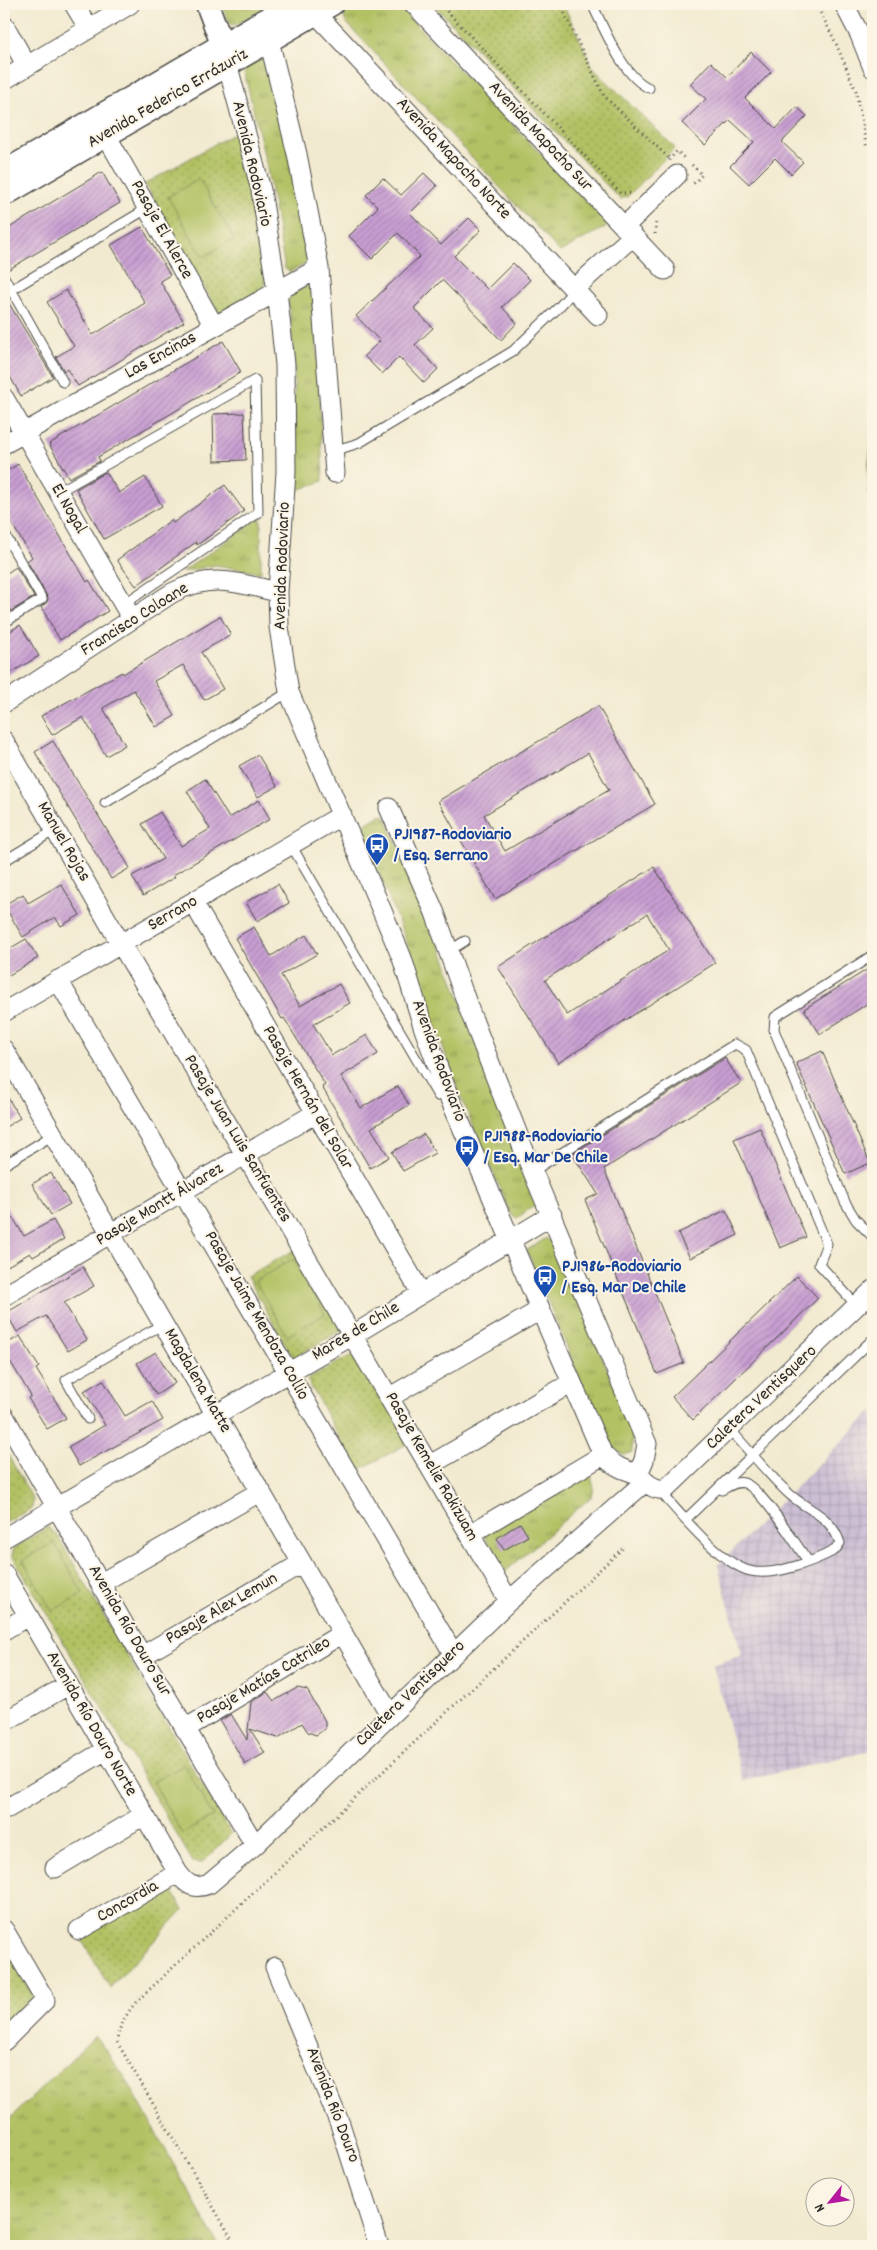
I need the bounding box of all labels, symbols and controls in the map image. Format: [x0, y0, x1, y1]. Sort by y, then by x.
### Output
street label: Avenida Federico Errázuriz [83, 43, 253, 155]
street label: Avenida Mapocho Sur [482, 76, 598, 198]
street label: Avenida Mapocho Norte [390, 92, 516, 226]
street label: Avenida Rodoviario [224, 99, 278, 229]
street label: Pasaje El Alerce [123, 176, 199, 284]
street label: Las Encinas [120, 326, 202, 386]
street label: El Nogal [44, 479, 93, 539]
street label: Avenida Rodoviario [268, 501, 298, 631]
street label: Francisco Coloane [76, 577, 194, 663]
street label: Manuel Rojas [30, 797, 96, 887]
place label: PJ1987-Rodoviario / Esq. Serrano [393, 823, 512, 869]
bus stop icon: PJ1987-Rodoviario / Esq. Serrano [364, 832, 390, 866]
street label: Serrano [143, 890, 203, 938]
street label: Avenida Rodoviario [404, 996, 472, 1126]
street label: Pasaje Hernán del Solar [255, 1021, 359, 1175]
street label: Pasaje Juan Luis Sanfuentes [177, 1050, 297, 1228]
place label: PJ1988-Rodoviario / Esq. Mar De Chile [483, 1125, 608, 1171]
bus stop icon: PJ1988-Rodoviario / Esq. Mar De Chile [454, 1134, 480, 1168]
street label: Pasaje Montt Álvarez [92, 1157, 229, 1253]
street label: Pasaje Jaime Mendoza Collio [197, 1227, 315, 1405]
place label: PJ1986-Rodoviario / Esq. Mar De Chile [561, 1255, 686, 1301]
bus stop icon: PJ1986-Rodoviario / Esq. Mar De Chile [532, 1264, 558, 1298]
street label: Mares de Chile [307, 1296, 405, 1368]
street label: Magdalena Matte [157, 1324, 237, 1438]
street label: Caletera Ventisquero [701, 1340, 823, 1456]
street label: Pasaje Kemelie Rakizuam [378, 1388, 484, 1546]
street label: Avenida Río Douro Sur [81, 1561, 177, 1702]
street label: Pasaje Alex Lemun [161, 1567, 283, 1651]
street label: Pasaje Matías Catrileo [192, 1631, 336, 1731]
street label: Caletera Ventisquero [350, 1635, 472, 1753]
street label: Avenida Río Douro Norte [39, 1647, 143, 1801]
street label: Concordia [93, 1874, 164, 1930]
street label: Avenida Río Douro [299, 2044, 365, 2166]
north arrow [804, 2178, 854, 2228]
text: N [810, 2199, 831, 2215]

